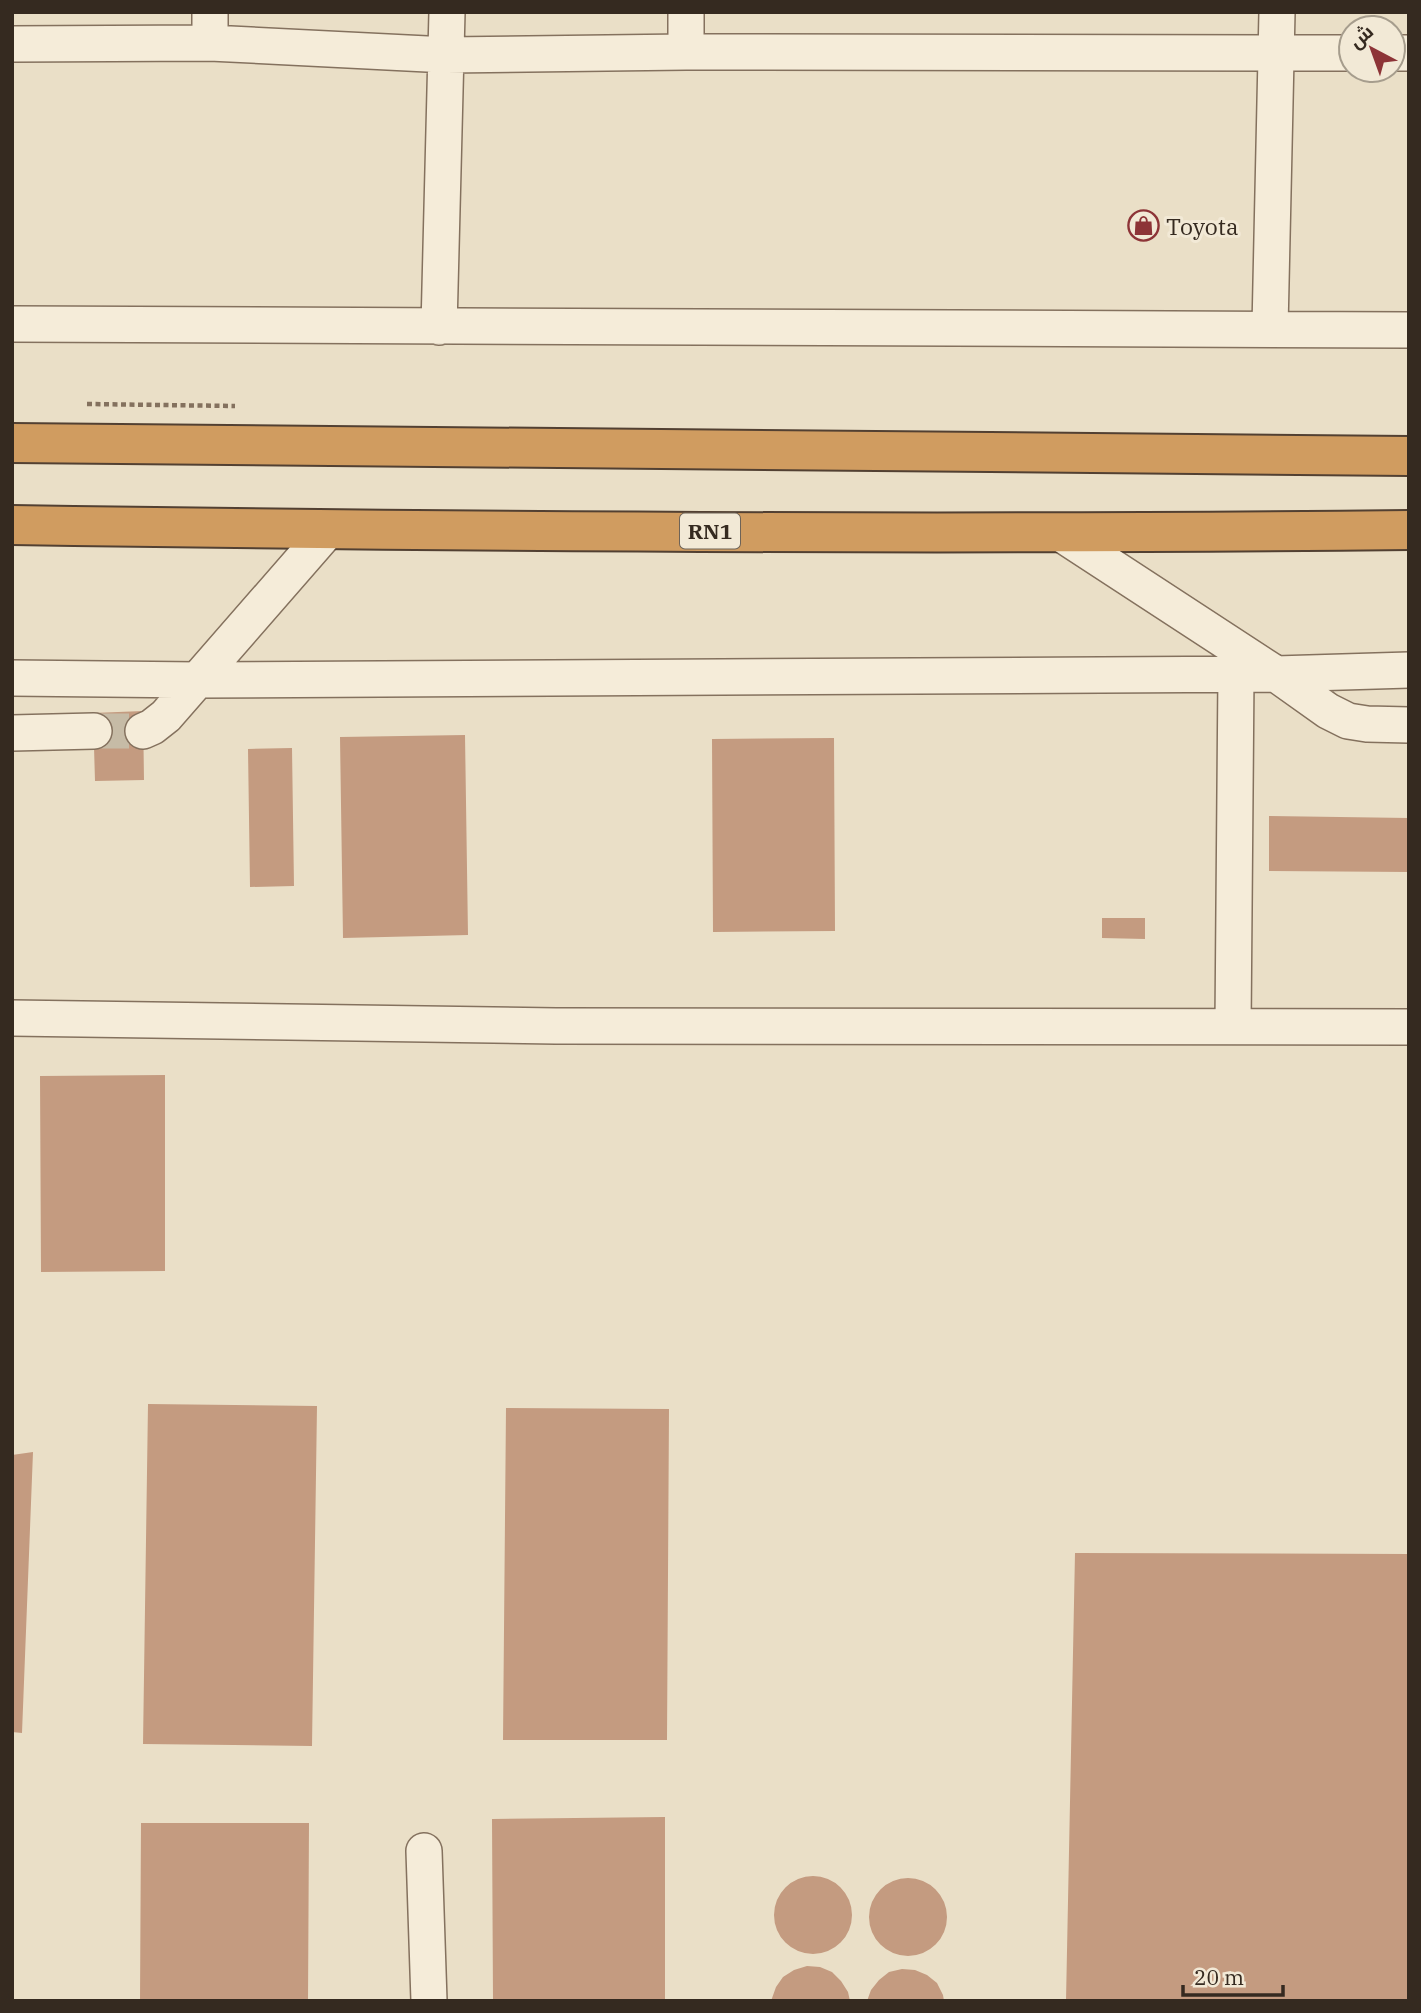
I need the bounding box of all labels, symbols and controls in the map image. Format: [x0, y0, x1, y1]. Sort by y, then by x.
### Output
north arrow [1337, 14, 1407, 84]
text: ش [1344, 19, 1378, 53]
shop icon: Toyota [1126, 209, 1160, 243]
place label: Toyota [1166, 211, 1239, 241]
road number: RN1 [680, 514, 740, 548]
scale bar [1183, 1954, 1283, 1998]
text: 20 m [1194, 1963, 1244, 1991]

